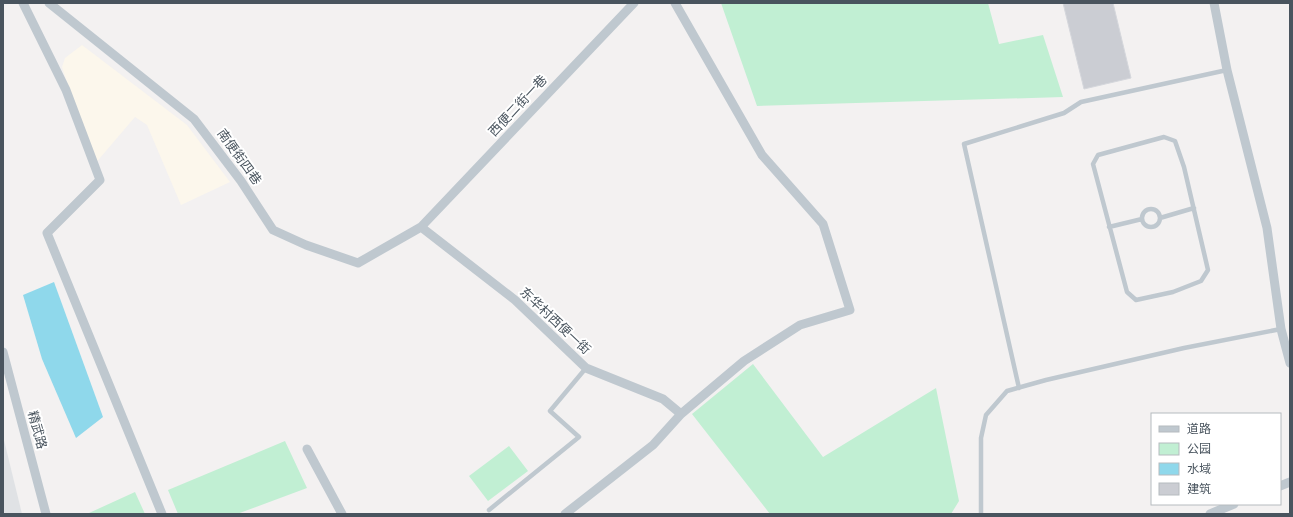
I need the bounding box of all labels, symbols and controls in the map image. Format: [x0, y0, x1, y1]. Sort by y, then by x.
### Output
street label: 西便二街一巷 [486, 72, 550, 140]
street label: 南便街四巷 [213, 126, 265, 188]
street label: 东华村西便一街 [516, 284, 594, 358]
street label: 精武路 [24, 409, 50, 451]
legend [1151, 413, 1281, 505]
text: 道路 [1187, 422, 1211, 437]
text: 公园 [1187, 442, 1211, 457]
text: 水域 [1187, 462, 1211, 477]
text: 建筑 [1187, 482, 1211, 497]

